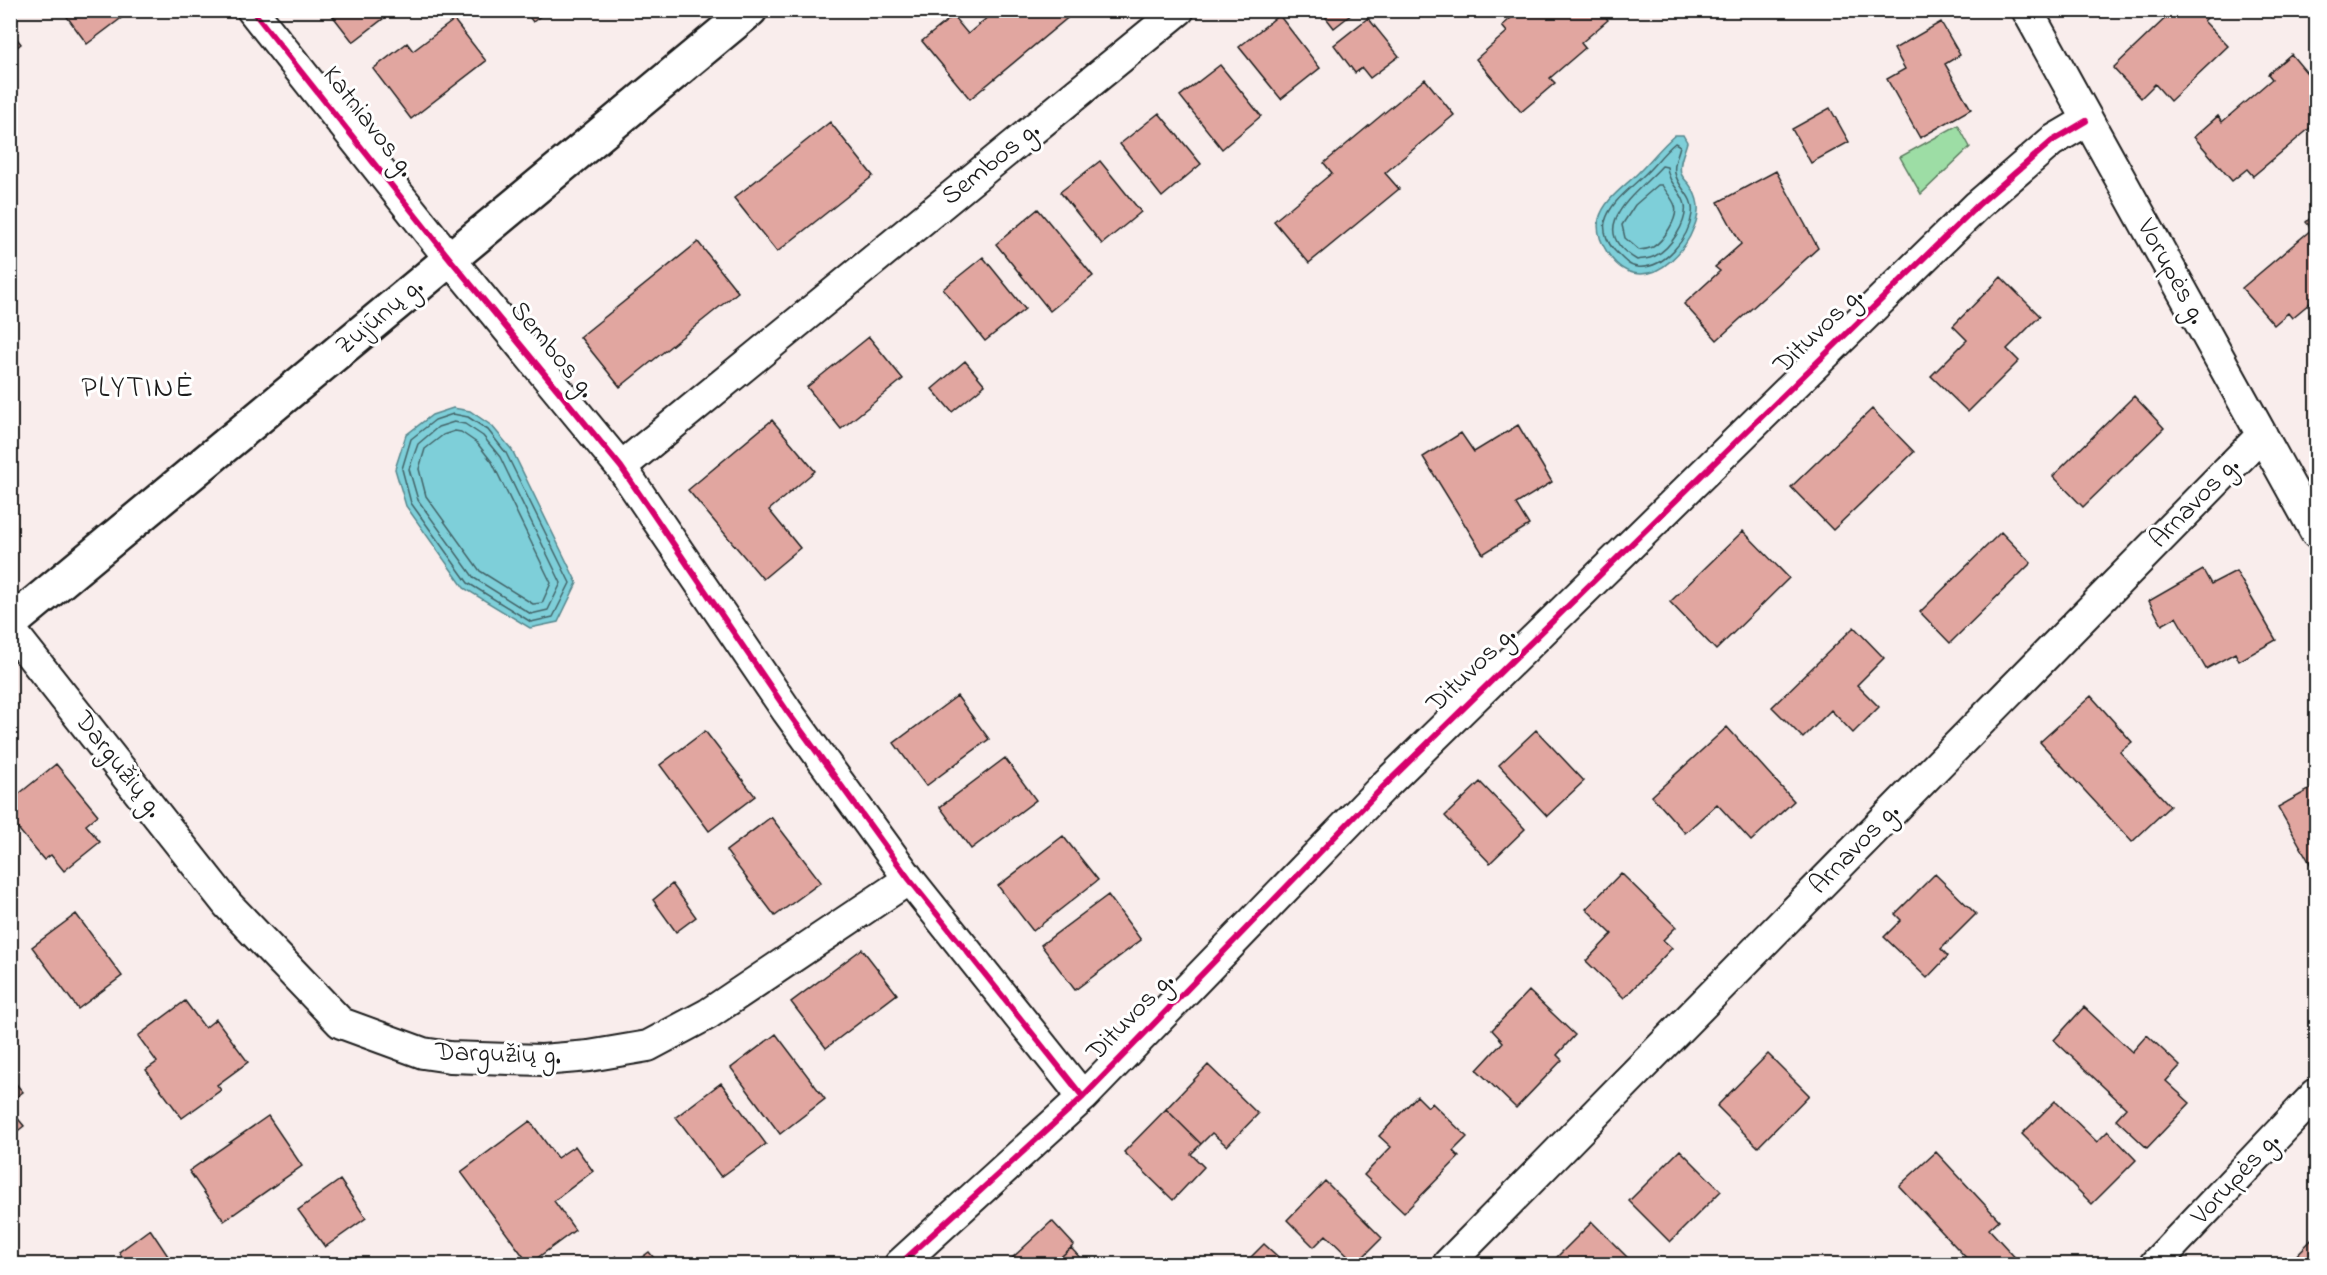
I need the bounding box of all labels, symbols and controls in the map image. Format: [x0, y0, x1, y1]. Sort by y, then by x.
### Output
street label: Katniavos g. [312, 58, 424, 186]
street label: Sembos g. [933, 112, 1049, 216]
street label: Vorupės g. [2125, 211, 2216, 332]
street label: Zujūnų g. [327, 268, 433, 366]
street label: Dituvos g. [1765, 278, 1873, 385]
street label: Sembos g. [500, 293, 604, 407]
district label: PLYTINĖ [81, 367, 195, 411]
street label: Arnavos g. [2141, 448, 2249, 558]
street label: Dituvos g. [1418, 617, 1526, 724]
street label: Dargužių g. [63, 702, 172, 827]
street label: Arnavos g. [1801, 794, 1909, 904]
street label: Dituvos g. [1077, 963, 1184, 1071]
street label: Dargužių g. [433, 1033, 562, 1077]
street label: Vorupės g. [2182, 1123, 2290, 1235]

